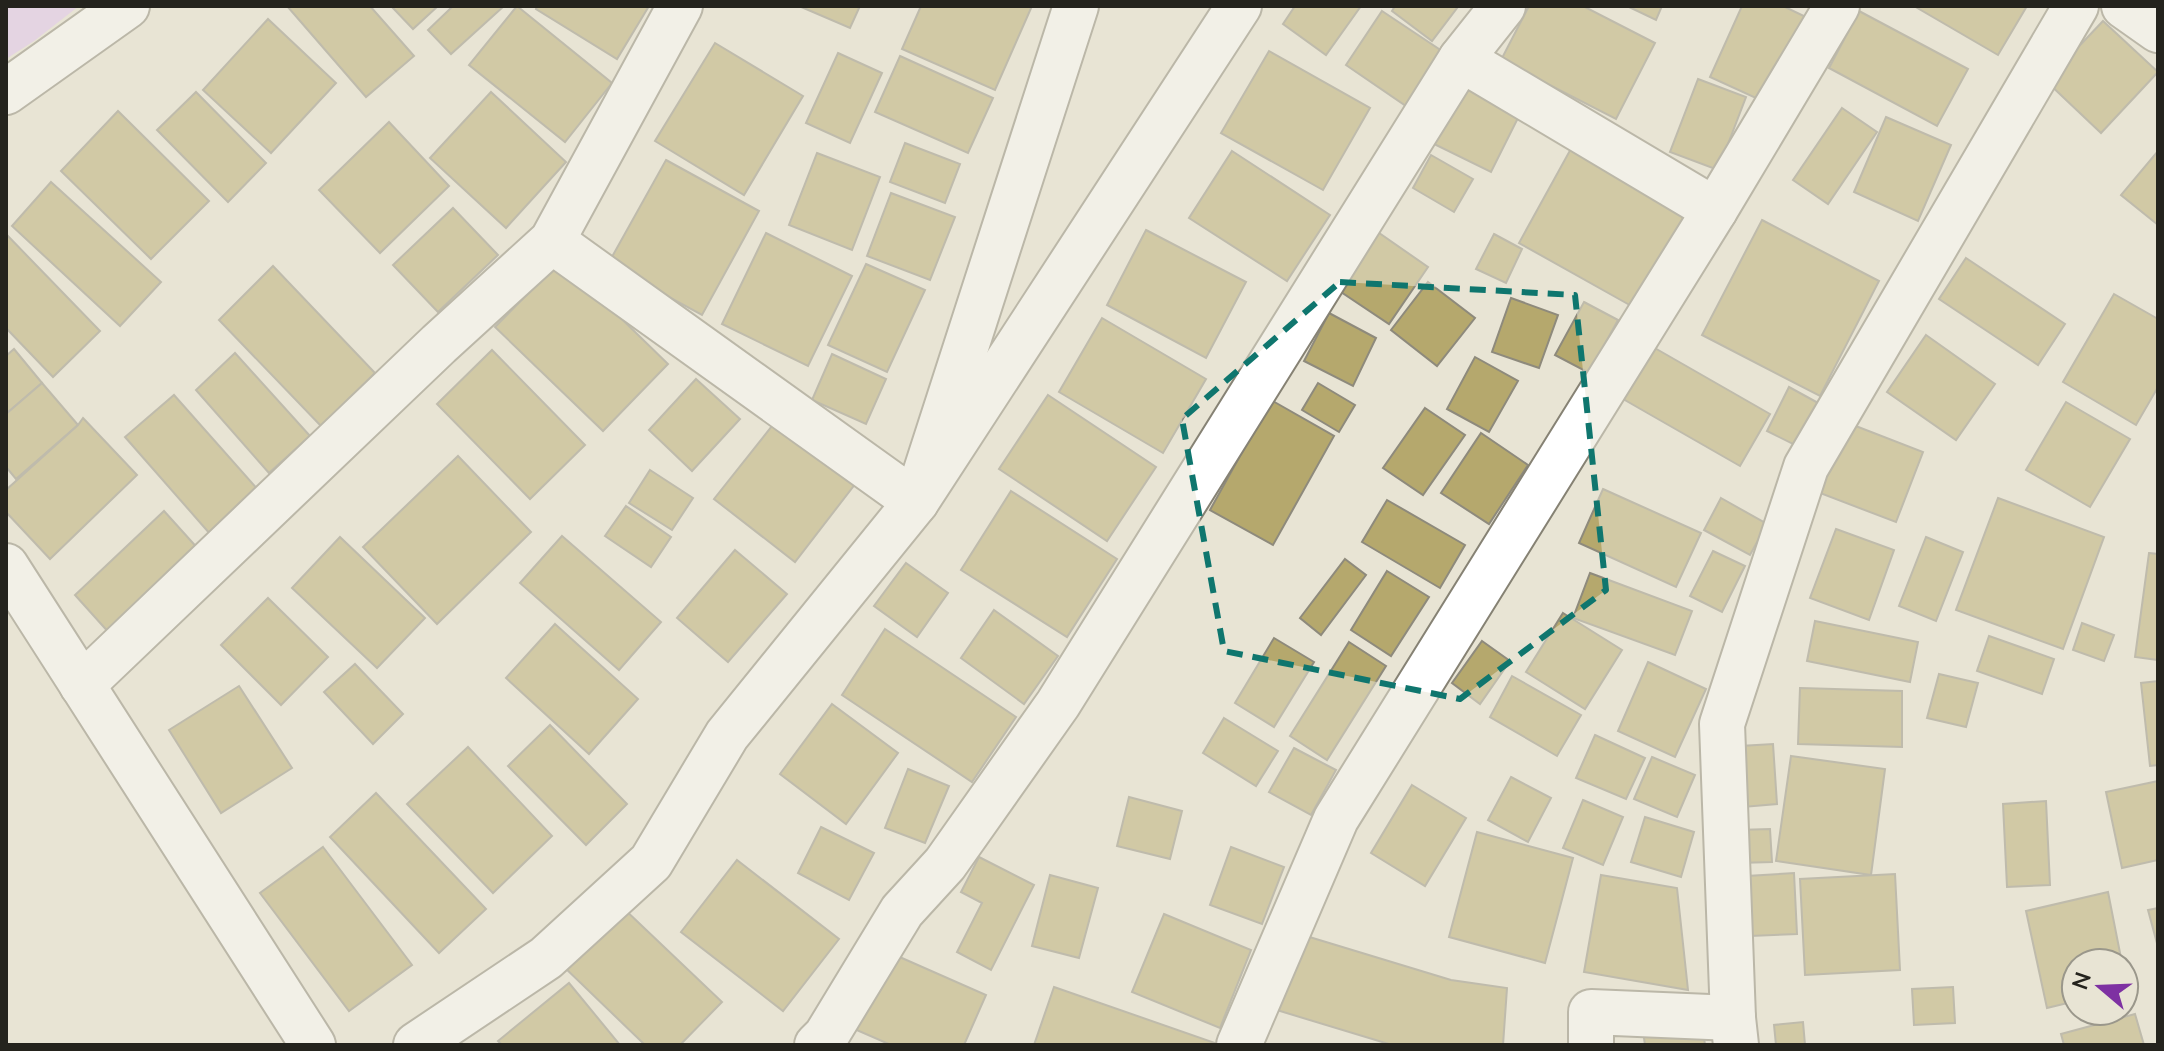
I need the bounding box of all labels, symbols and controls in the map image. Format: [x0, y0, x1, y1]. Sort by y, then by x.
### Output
north arrow [2060, 947, 2140, 1027]
text: N [2065, 968, 2099, 993]

